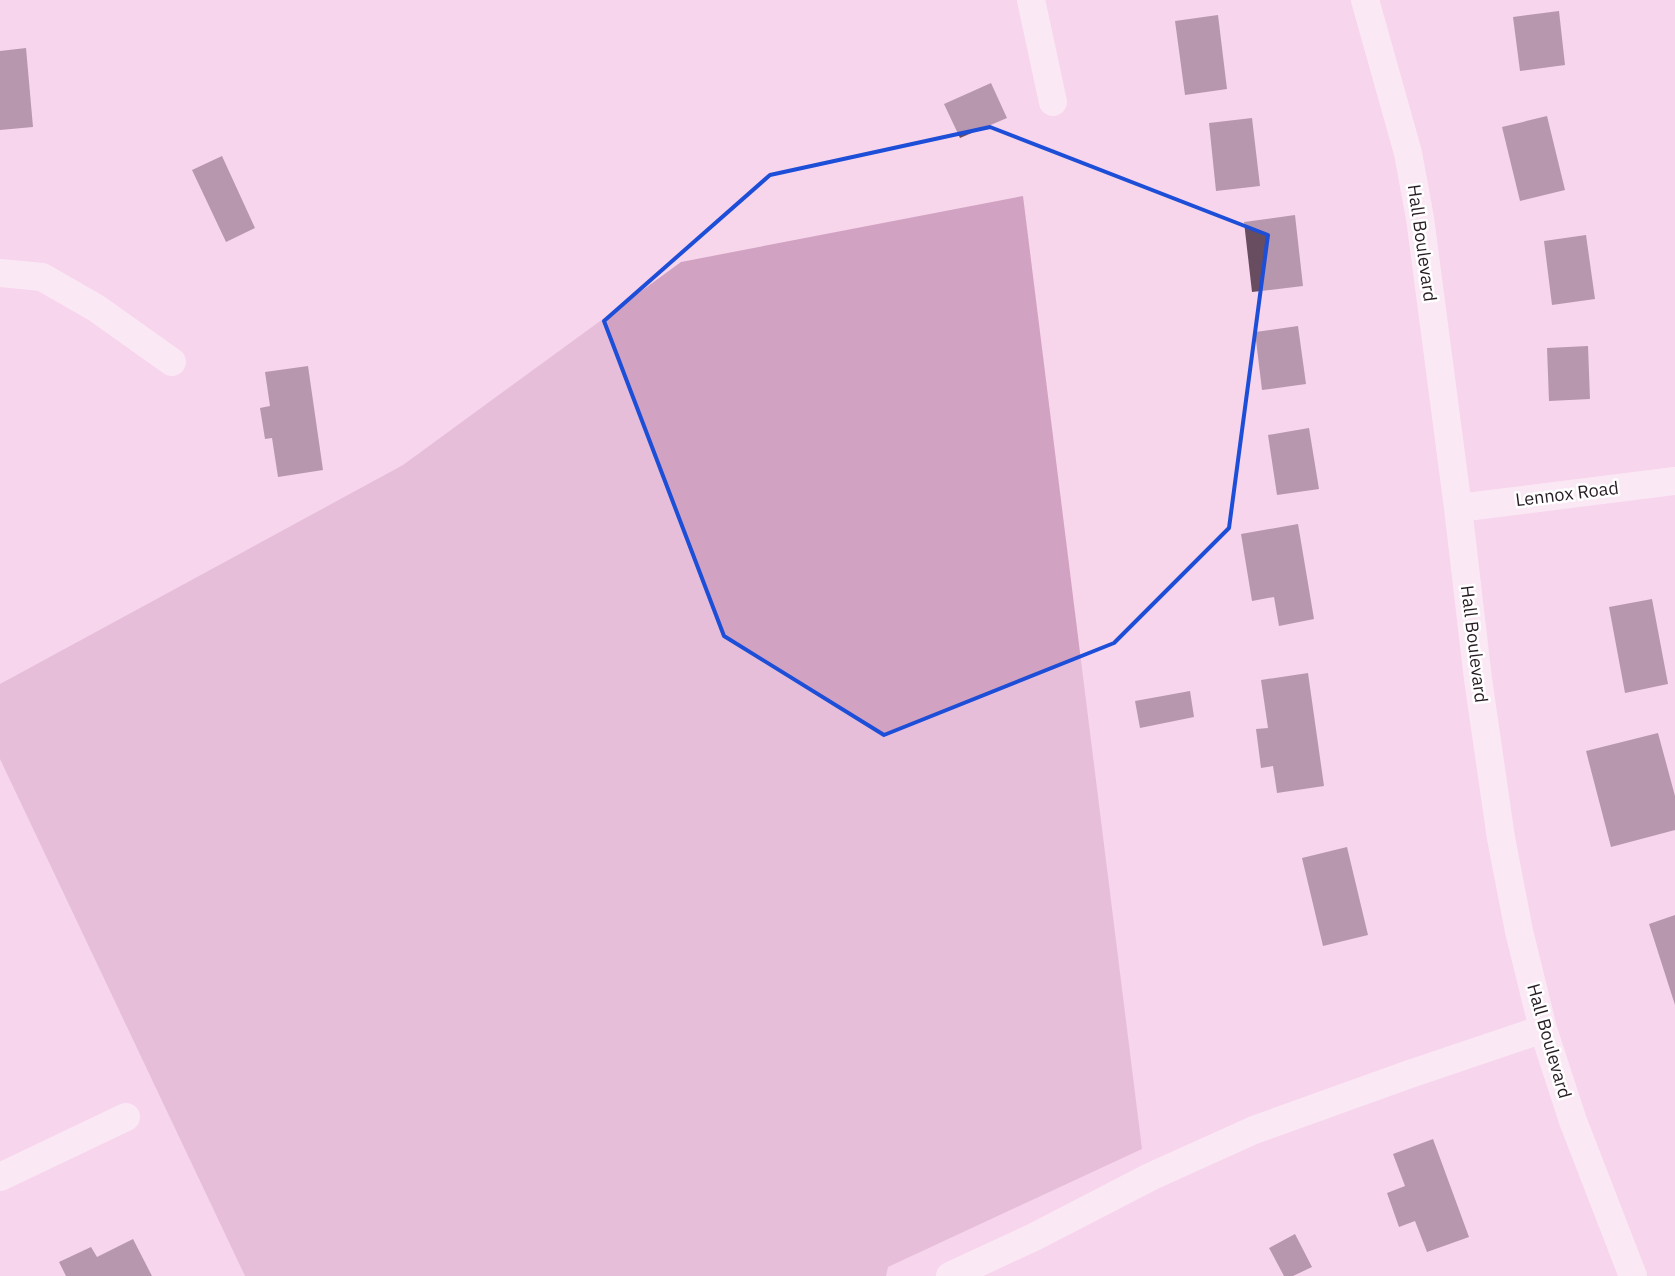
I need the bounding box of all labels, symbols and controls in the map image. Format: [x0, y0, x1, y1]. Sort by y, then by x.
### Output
street label: Hall Boulevard [1403, 183, 1442, 303]
street label: Lennox Road [1514, 476, 1620, 511]
street label: Hall Boulevard [1456, 584, 1493, 704]
street label: Hall Boulevard [1522, 981, 1577, 1101]

